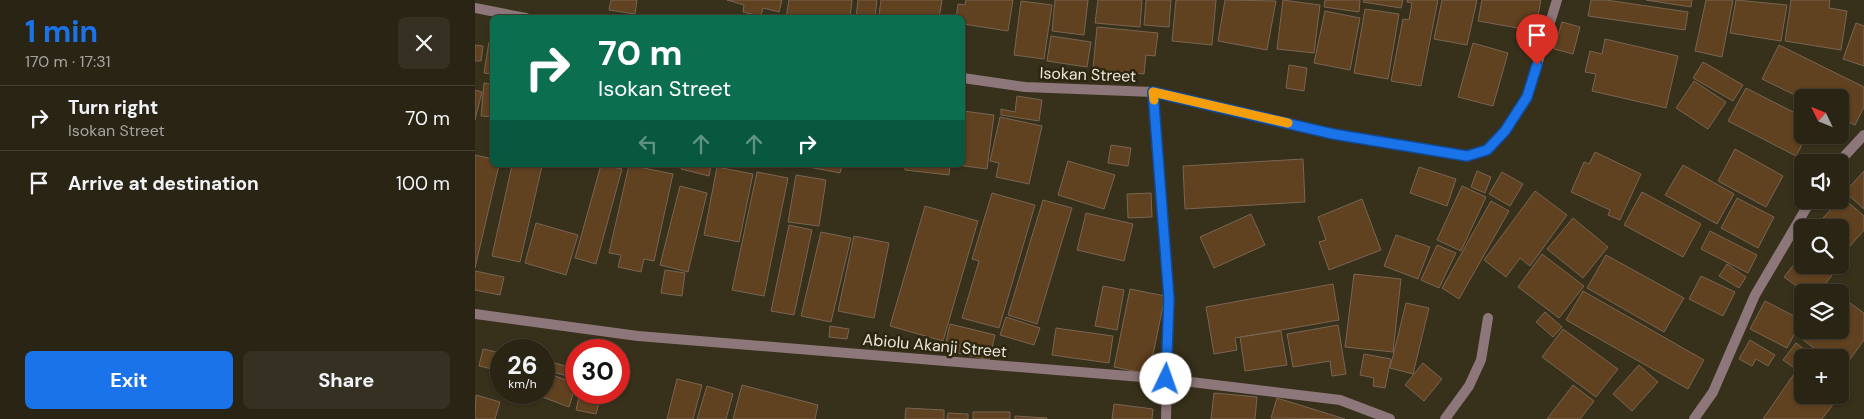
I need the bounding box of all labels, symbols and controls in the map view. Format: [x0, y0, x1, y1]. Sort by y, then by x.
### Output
text: 1 min [25, 12, 98, 51]
pin [1516, 14, 1558, 65]
button: close [398, 17, 450, 69]
icon: arrive [1523, 21, 1551, 49]
text: 70 m [598, 30, 682, 76]
icon: right [515, 35, 580, 100]
text: 170 m · 17:31 [25, 51, 110, 72]
street label: Isokan Street [1039, 62, 1137, 87]
text: Isokan Street [598, 74, 731, 103]
north arrow [1794, 89, 1849, 144]
map controls [1794, 89, 1849, 404]
text: Turn right [68, 95, 158, 120]
icon: right [25, 104, 53, 132]
text: 70 m [405, 106, 450, 131]
text: Isokan Street [68, 120, 165, 141]
icon: left [634, 130, 662, 158]
icon: ahead [687, 130, 715, 158]
icon: ahead [740, 130, 768, 158]
icon: right [793, 130, 821, 158]
button: sound [1794, 154, 1849, 209]
icon: arrive [25, 169, 53, 197]
text: Arrive at destination [68, 171, 259, 196]
text: 100 m [396, 171, 450, 196]
button: search [1794, 219, 1849, 274]
button: layers [1794, 284, 1849, 339]
street label: Abiolu Akanji Street [862, 329, 1008, 362]
speed limit sign: 30 [565, 339, 630, 404]
text: 26 [507, 349, 538, 382]
button: + [1794, 349, 1849, 404]
button: Exit [25, 351, 233, 409]
button: Share [243, 351, 450, 409]
position arrow [1139, 352, 1191, 404]
text: km/h [508, 376, 537, 392]

